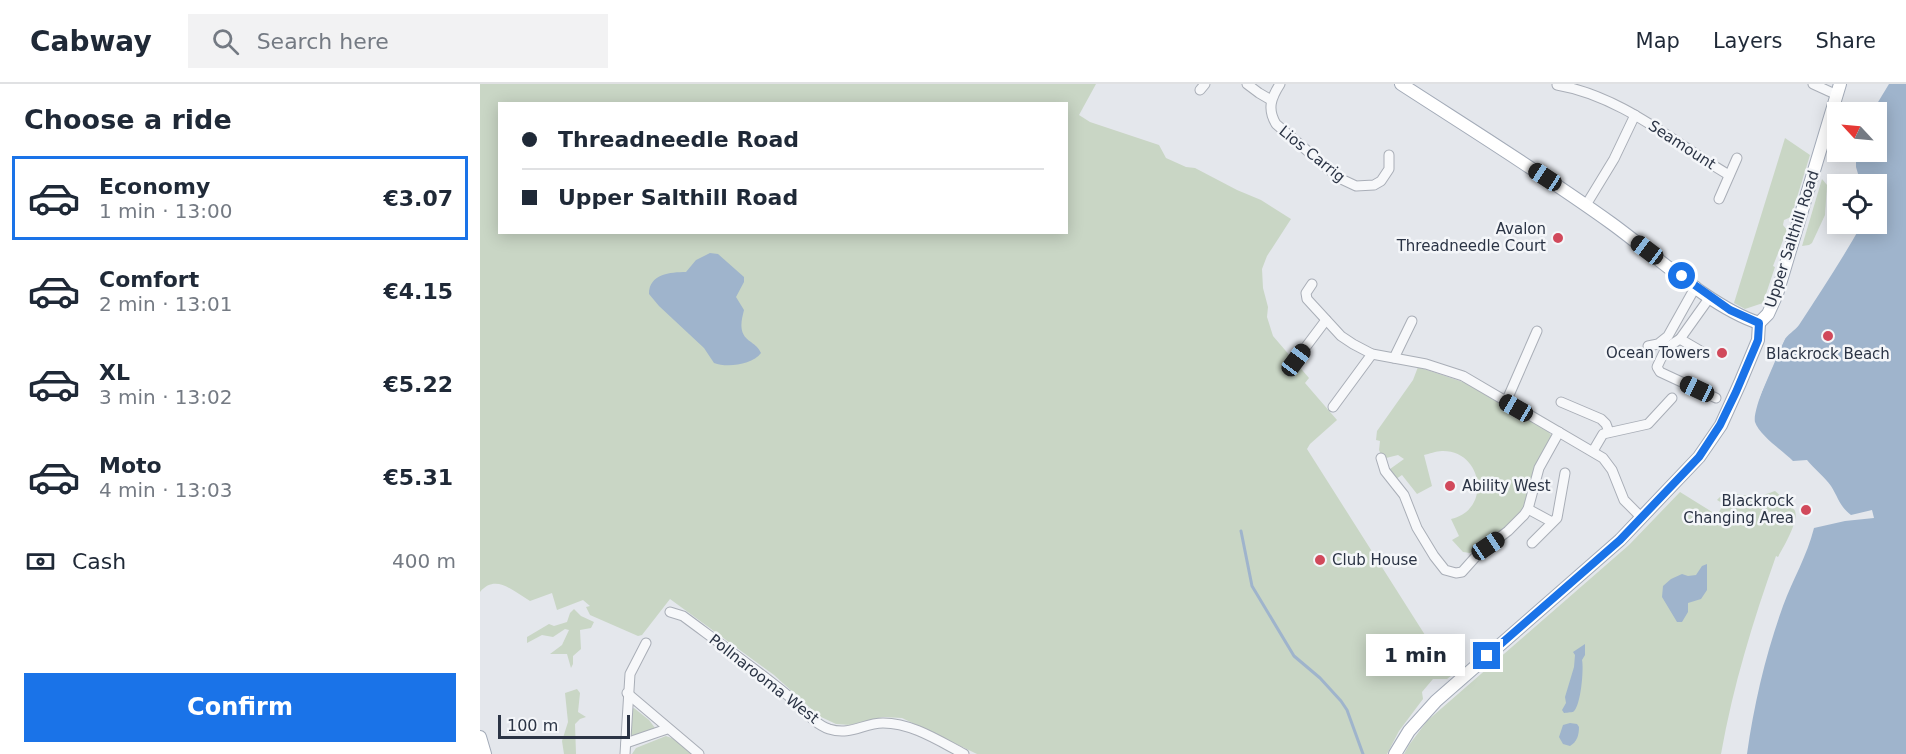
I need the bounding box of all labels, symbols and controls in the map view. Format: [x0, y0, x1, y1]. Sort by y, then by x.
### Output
search box [188, 14, 608, 68]
text: Cabway [30, 25, 152, 58]
icon: search [209, 25, 242, 58]
text: Search here [257, 29, 389, 54]
text: Map [1636, 29, 1680, 53]
text: Layers [1713, 29, 1782, 53]
text: Share [1815, 29, 1876, 53]
north arrow [1827, 102, 1887, 162]
map controls [1827, 102, 1887, 234]
text: Choose a ride [24, 104, 232, 135]
street label: Seamount [1645, 117, 1719, 173]
street label: Lios Carrig [1275, 122, 1349, 186]
text: Threadneedle Road [558, 127, 799, 152]
car [1525, 160, 1565, 194]
street label: Upper Salthill Road [1761, 168, 1823, 310]
icon: car [27, 171, 81, 225]
text: Economy [99, 174, 210, 199]
button: locate [1827, 174, 1887, 234]
text: Upper Salthill Road [558, 185, 798, 210]
text: €3.07 [383, 186, 453, 211]
text: 1 min · 13:00 [99, 199, 233, 223]
place label: Avalon Threadneedle Court [1396, 220, 1546, 255]
marker: Avalon Threadneedle Court [1551, 231, 1565, 245]
car [1627, 232, 1667, 268]
route start [1668, 262, 1695, 289]
icon: car [27, 264, 81, 318]
text: Comfort [99, 267, 199, 292]
text: €4.15 [383, 279, 453, 304]
text: 2 min · 13:01 [99, 292, 233, 316]
marker: Blackrock Beach [1821, 329, 1835, 343]
car [1278, 340, 1314, 380]
place label: Ocean Towers [1606, 344, 1710, 362]
place label: Blackrock Beach [1766, 345, 1890, 363]
marker: Ocean Towers [1715, 346, 1729, 360]
icon: car [27, 357, 81, 411]
text: XL [99, 360, 130, 385]
text: €5.22 [383, 372, 453, 397]
car [1677, 373, 1717, 405]
text: 3 min · 13:02 [99, 385, 233, 409]
car [1496, 391, 1536, 425]
icon: car [27, 450, 81, 504]
text: Moto [99, 453, 162, 478]
text: €5.31 [383, 465, 453, 490]
place label: Ability West [1462, 477, 1551, 495]
text: 4 min · 13:03 [99, 478, 233, 502]
marker: Ability West [1443, 479, 1457, 493]
place label: Blackrock Changing Area [1683, 492, 1794, 527]
marker: Blackrock Changing Area [1799, 503, 1813, 517]
car [1468, 528, 1508, 564]
icon: cash [24, 545, 57, 578]
text: Cash [72, 549, 126, 574]
text: 400 m [392, 549, 456, 573]
place label: Club House [1332, 551, 1417, 569]
marker: Club House [1313, 553, 1327, 567]
street label: Pollnarooma West [706, 631, 823, 728]
callout: 1 min [1367, 635, 1466, 677]
route end [1473, 642, 1500, 669]
text: 1 min [1384, 643, 1447, 667]
button: Confirm [24, 673, 456, 742]
scale bar [498, 712, 630, 740]
text: 100 m [507, 716, 558, 735]

